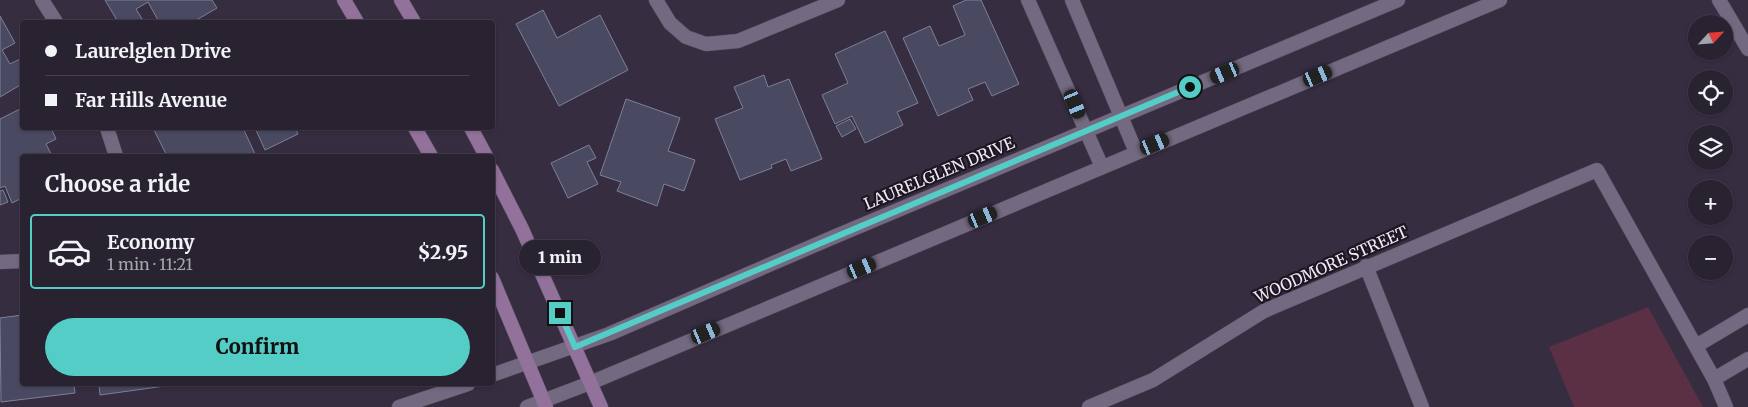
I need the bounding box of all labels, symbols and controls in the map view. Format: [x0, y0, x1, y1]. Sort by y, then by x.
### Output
north arrow [1688, 15, 1732, 60]
map controls [1688, 15, 1733, 280]
text: Laurelglen Drive [75, 39, 231, 63]
car [1208, 60, 1241, 86]
car [1301, 63, 1334, 89]
button: locate [1688, 70, 1733, 115]
route start [1179, 76, 1201, 98]
car [1062, 87, 1087, 121]
text: Far Hills Avenue [75, 88, 227, 112]
button: layers [1688, 125, 1733, 170]
car [1138, 131, 1171, 157]
street label: LAURELGLEN DRIVE [861, 132, 1018, 214]
text: Choose a ride [45, 170, 190, 198]
button: + [1688, 180, 1733, 225]
car [966, 204, 999, 230]
street label: WOODMORE STREET [1250, 221, 1411, 307]
icon: car [47, 229, 92, 274]
text: Economy [107, 230, 195, 254]
button: − [1688, 235, 1733, 280]
text: $2.95 [418, 240, 468, 264]
callout: 1 min [519, 240, 601, 276]
text: 1 min [538, 247, 582, 267]
text: 1 min · 11:21 [107, 254, 193, 274]
car [845, 255, 878, 281]
route end [549, 302, 571, 324]
button: Confirm [45, 318, 470, 376]
car [689, 320, 722, 346]

